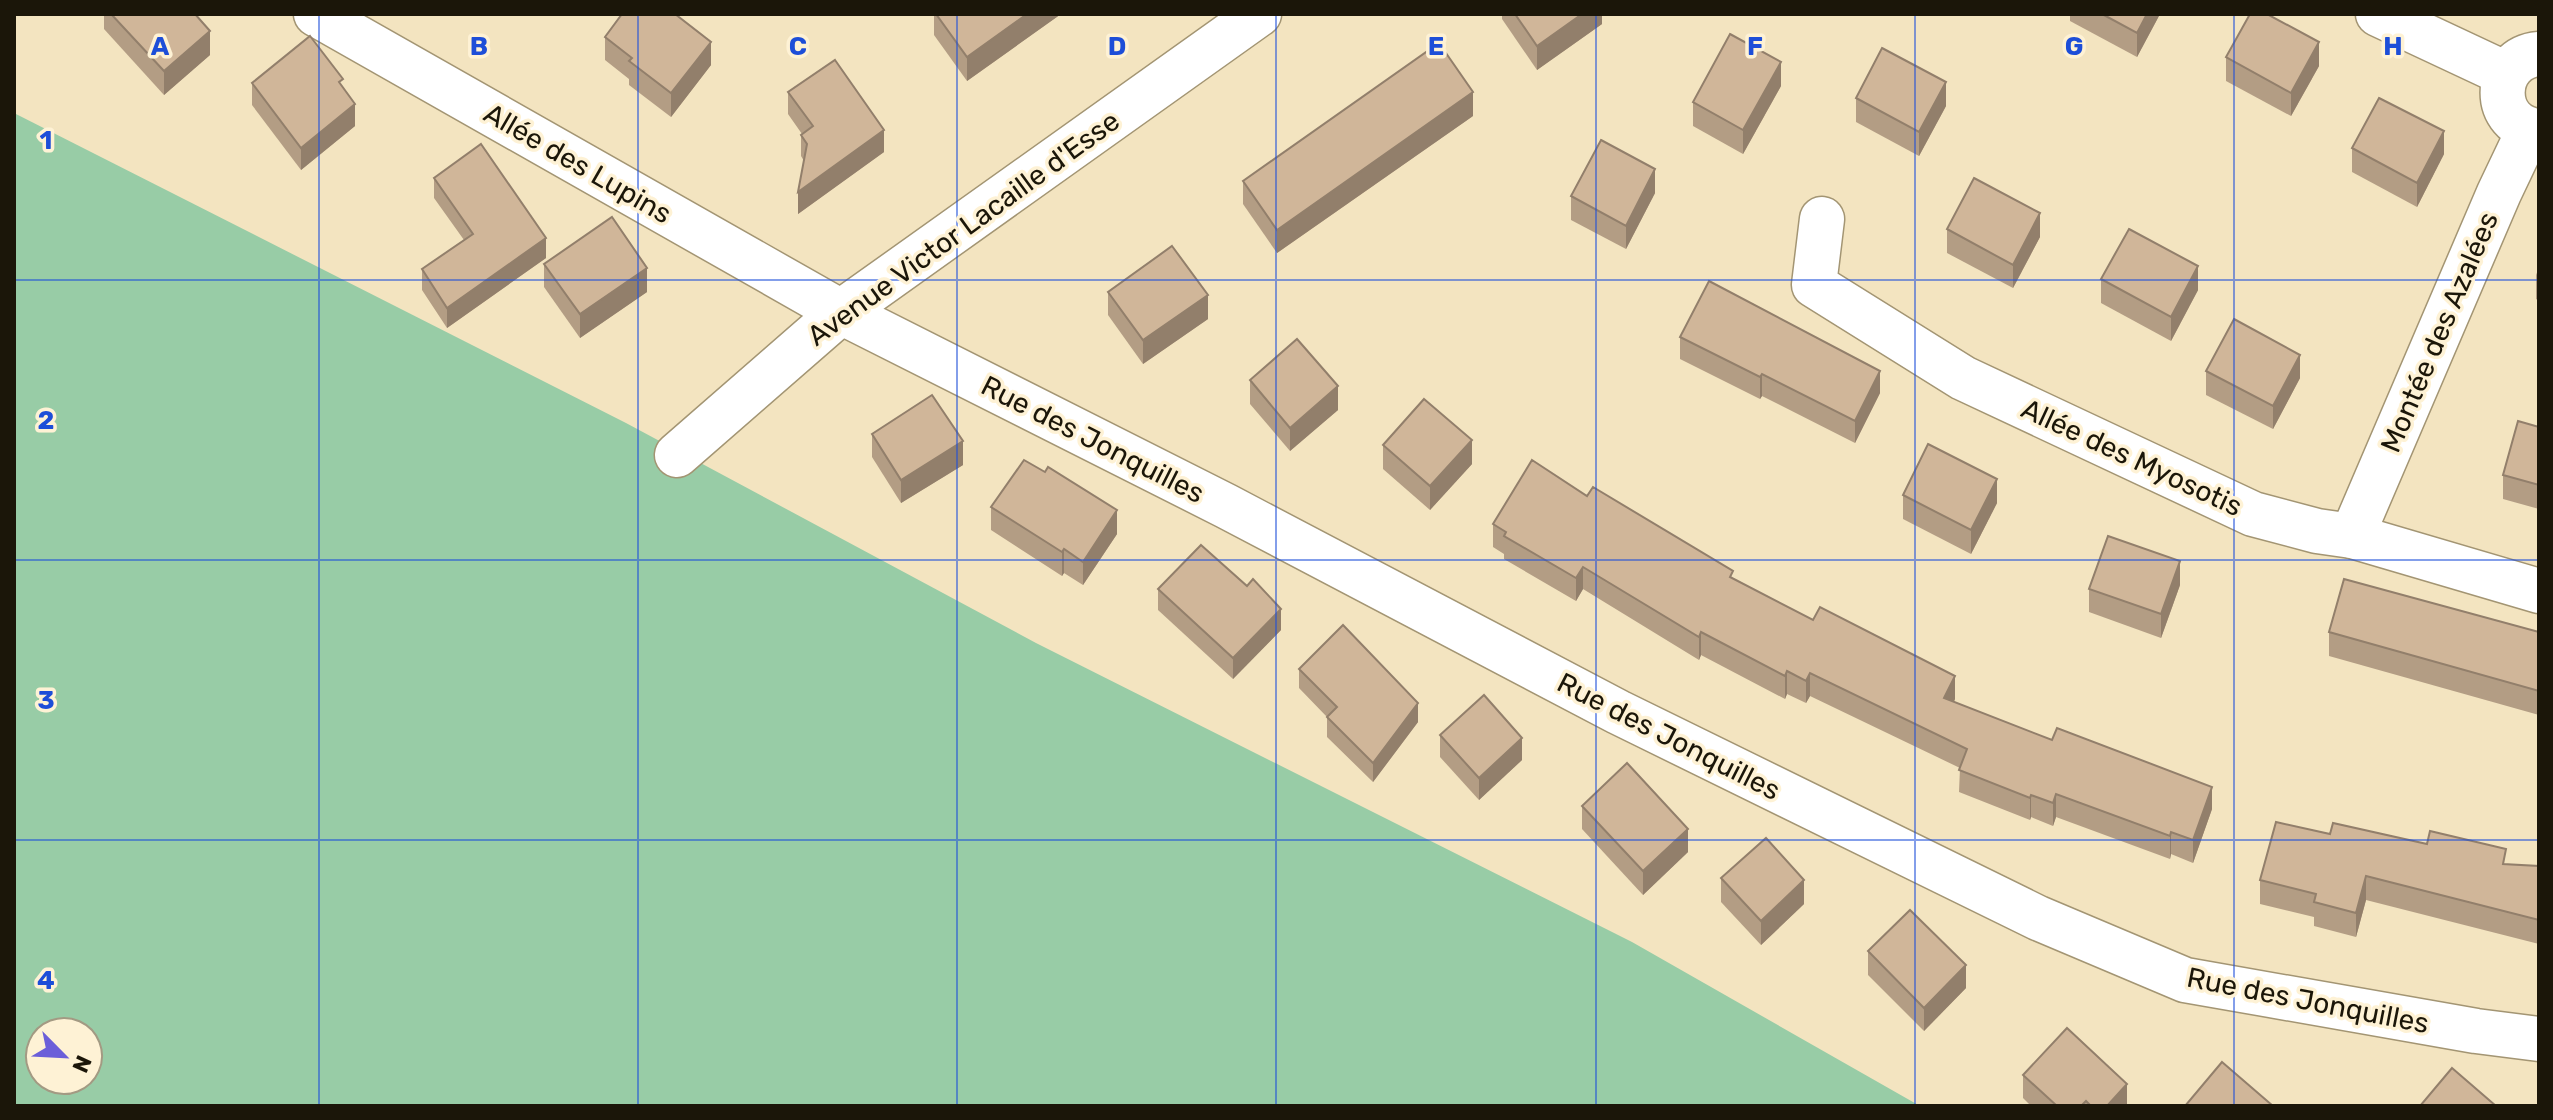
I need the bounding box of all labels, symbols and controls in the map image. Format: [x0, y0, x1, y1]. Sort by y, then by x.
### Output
text: A [151, 31, 170, 62]
text: B [470, 31, 488, 62]
text: C [789, 31, 807, 62]
text: D [1108, 31, 1126, 62]
text: E [1428, 31, 1444, 62]
text: F [1747, 31, 1763, 62]
text: G [2065, 31, 2083, 62]
text: H [2383, 31, 2403, 62]
street label: Allée des Lupins [478, 96, 677, 230]
street label: Avenue Victor Lacaille d'Esse [801, 104, 1126, 353]
text: 1 [40, 125, 52, 156]
street label: Montée des Azalées [2374, 207, 2505, 457]
street label: Rue des Jonquilles [976, 369, 1210, 510]
street label: Allée des Myosotis [2016, 392, 2247, 523]
text: 2 [38, 405, 54, 436]
street label: Rue des Jonquilles [1552, 666, 1786, 807]
text: 3 [37, 685, 55, 716]
street label: Rue des Jonquilles [2184, 961, 2432, 1040]
text: 4 [37, 965, 55, 996]
north arrow [24, 1016, 104, 1096]
text: N [66, 1051, 97, 1077]

